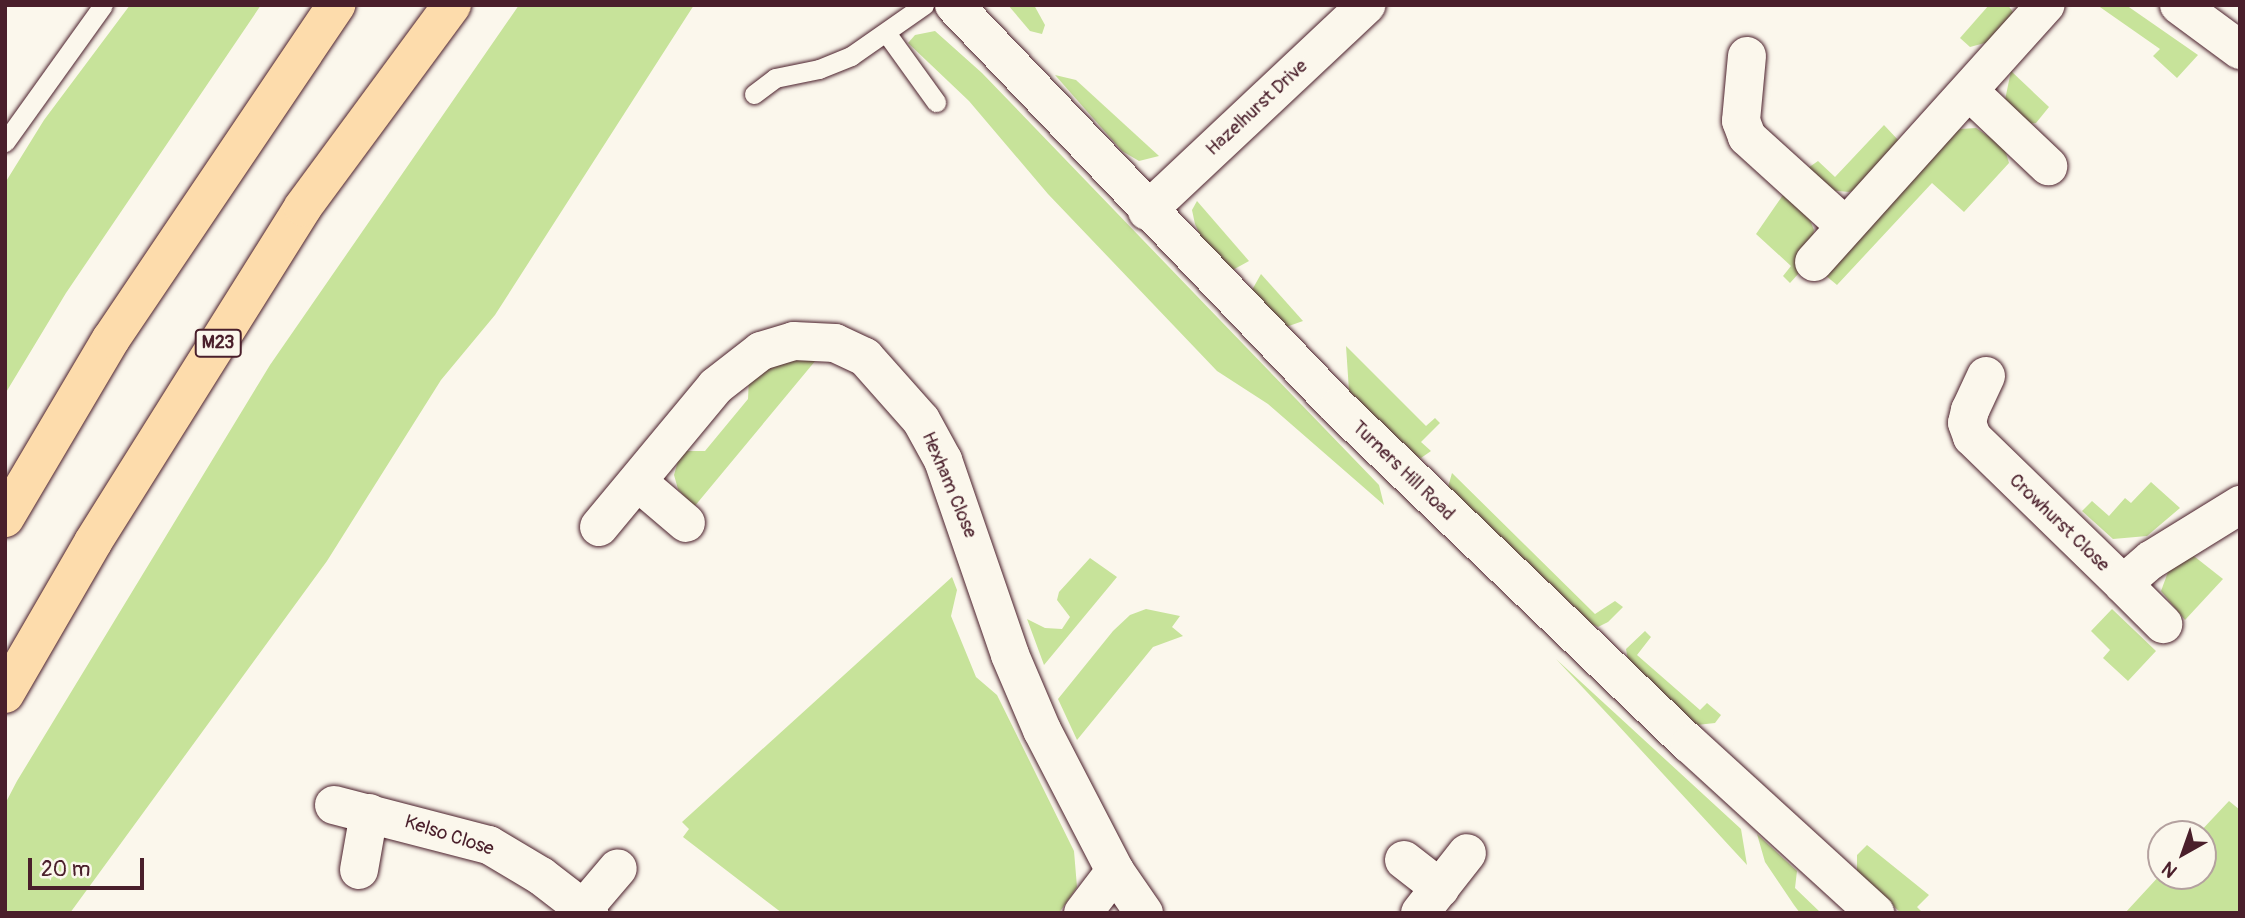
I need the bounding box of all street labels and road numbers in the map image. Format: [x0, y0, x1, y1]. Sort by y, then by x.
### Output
street label: Hazelhurst Drive [1201, 55, 1313, 161]
road number: M23 [194, 328, 242, 358]
street label: Turners Hill Road [1347, 416, 1459, 526]
street label: Hexham Close [916, 428, 982, 542]
street label: Crowhurst Close [2004, 469, 2114, 577]
street label: Kelso Close [402, 811, 496, 861]

